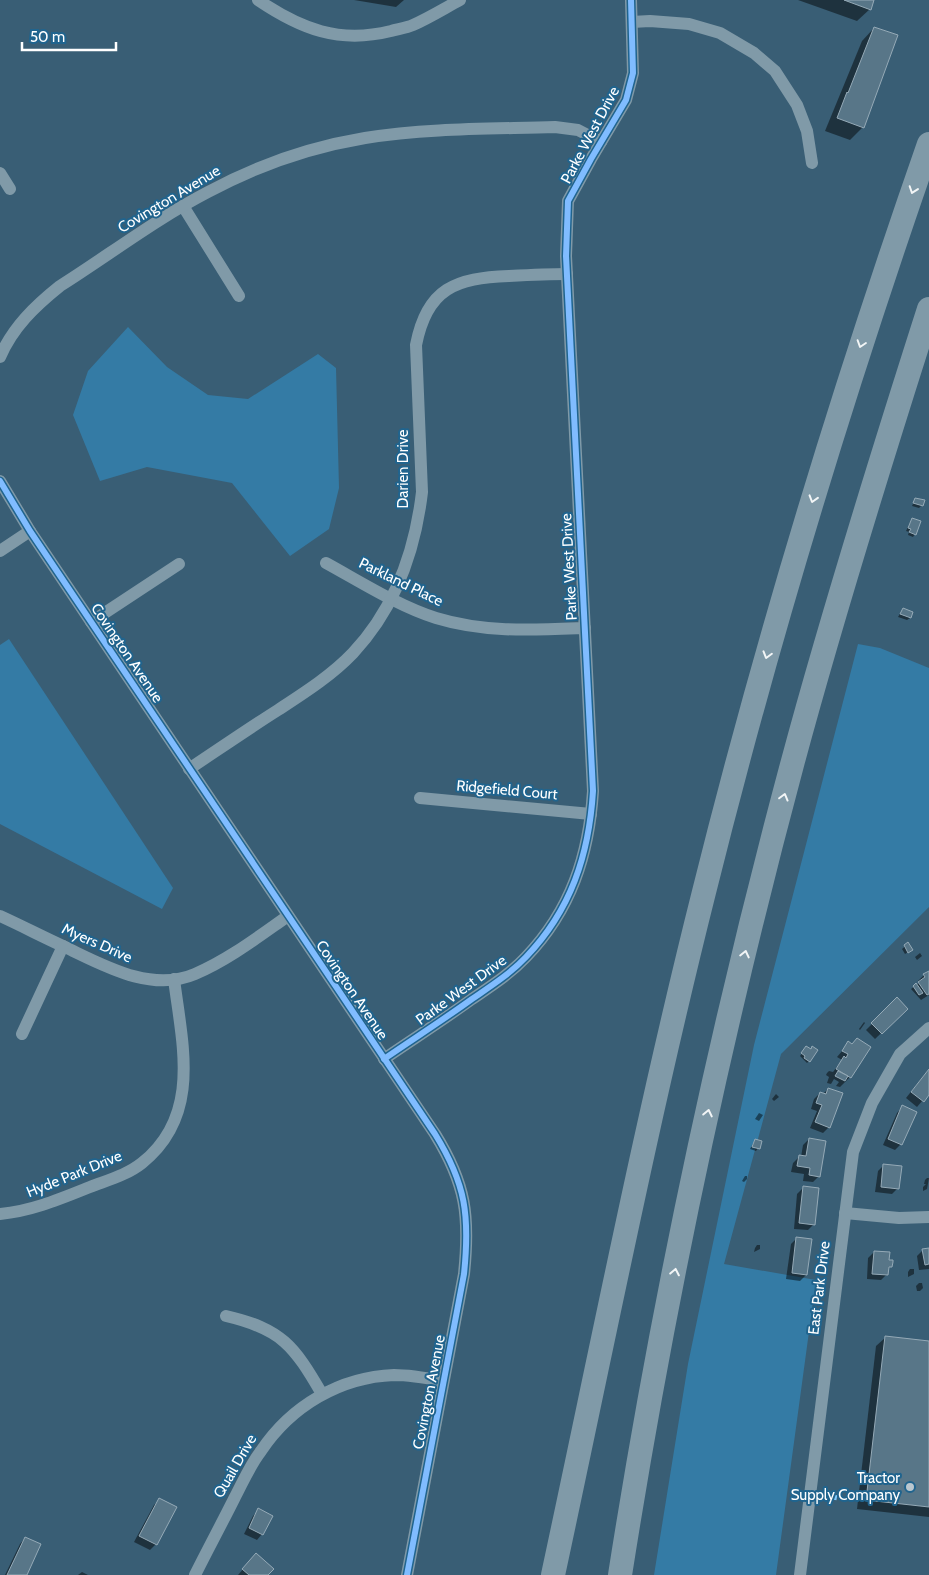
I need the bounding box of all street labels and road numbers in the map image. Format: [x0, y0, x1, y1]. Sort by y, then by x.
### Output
street label: Parke West Drive [557, 83, 623, 187]
street label: Covington Avenue [115, 161, 224, 237]
street label: Darien Drive [394, 429, 412, 509]
street label: Parke West Drive [557, 513, 581, 621]
street label: Parkland Place [356, 554, 446, 610]
street label: Covington Avenue [87, 600, 167, 706]
street label: Ridgefield Court [456, 777, 558, 803]
street label: Myers Drive [59, 920, 135, 967]
street label: Covington Avenue [312, 937, 392, 1043]
street label: Parke West Drive [412, 951, 510, 1029]
street label: Hyde Park Drive [24, 1147, 125, 1201]
street label: East Park Drive [804, 1240, 834, 1336]
street label: Covington Avenue [409, 1333, 449, 1451]
street label: Quail Drive [210, 1431, 261, 1501]

